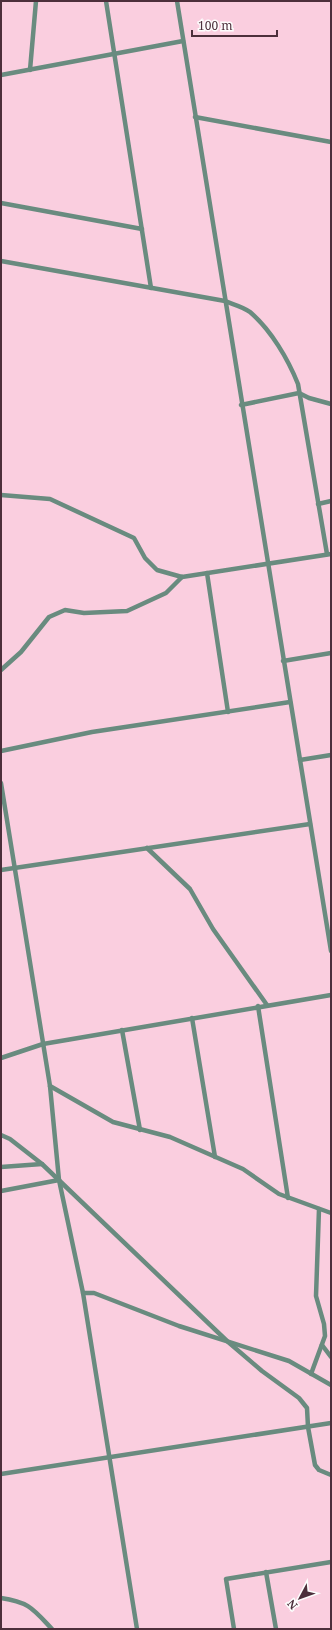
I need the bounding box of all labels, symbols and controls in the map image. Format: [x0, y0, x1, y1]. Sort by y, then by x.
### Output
scale bar [192, 12, 277, 38]
text: 100 m [198, 17, 233, 34]
north arrow [280, 1578, 320, 1618]
text: N [283, 1596, 301, 1613]

